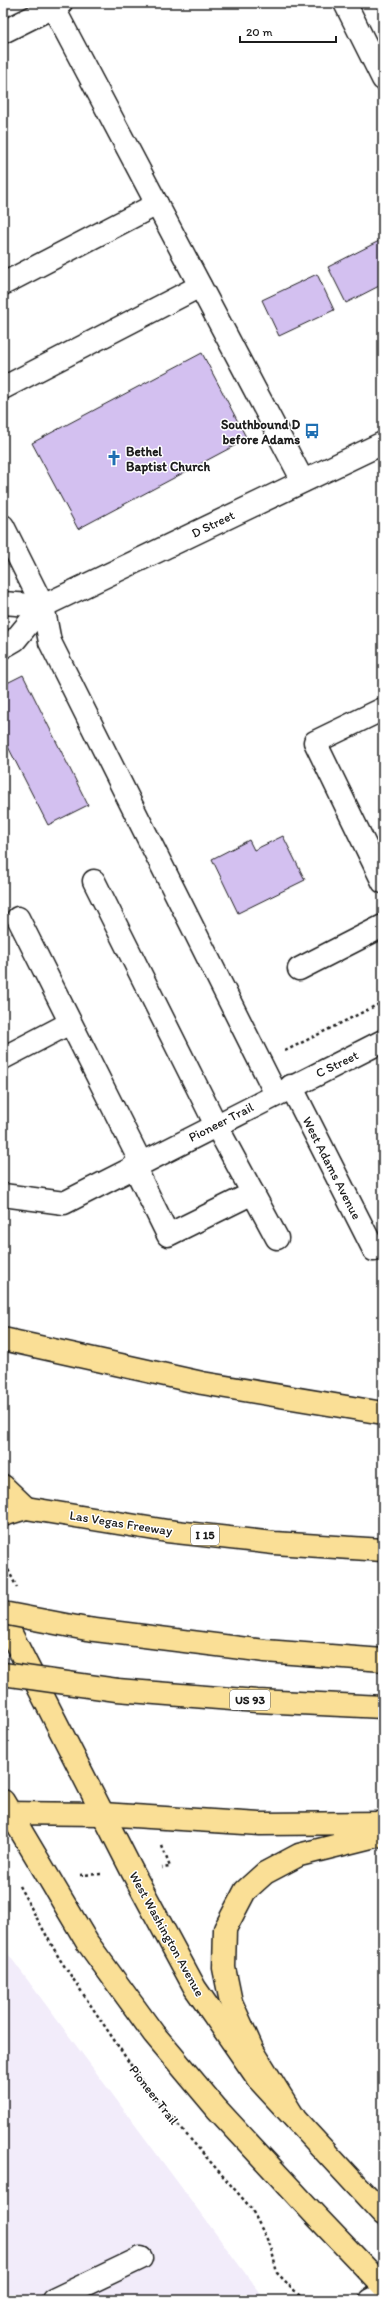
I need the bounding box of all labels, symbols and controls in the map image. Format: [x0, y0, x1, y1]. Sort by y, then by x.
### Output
scale bar [240, 18, 336, 44]
text: 20 m [246, 25, 273, 39]
place label: Southbound D before Adams [221, 417, 300, 447]
bus stop icon: Southbound D before Adams [303, 422, 321, 440]
place label: Bethel Baptist Church [126, 444, 210, 475]
church icon: Bethel Baptist Church [105, 449, 123, 467]
street label: D Street [189, 507, 237, 541]
street label: C Street [313, 1047, 361, 1081]
street label: Pioneer Trail [186, 1099, 256, 1145]
street label: West Adams Avenue [300, 1114, 364, 1222]
street label: Las Vegas Freeway [69, 1507, 173, 1539]
road number: I 15 [191, 1525, 219, 1545]
road number: US 93 [230, 1690, 270, 1710]
street label: West Washington Avenue [126, 1869, 208, 1999]
street label: Pioneer Trail [126, 2062, 182, 2128]

